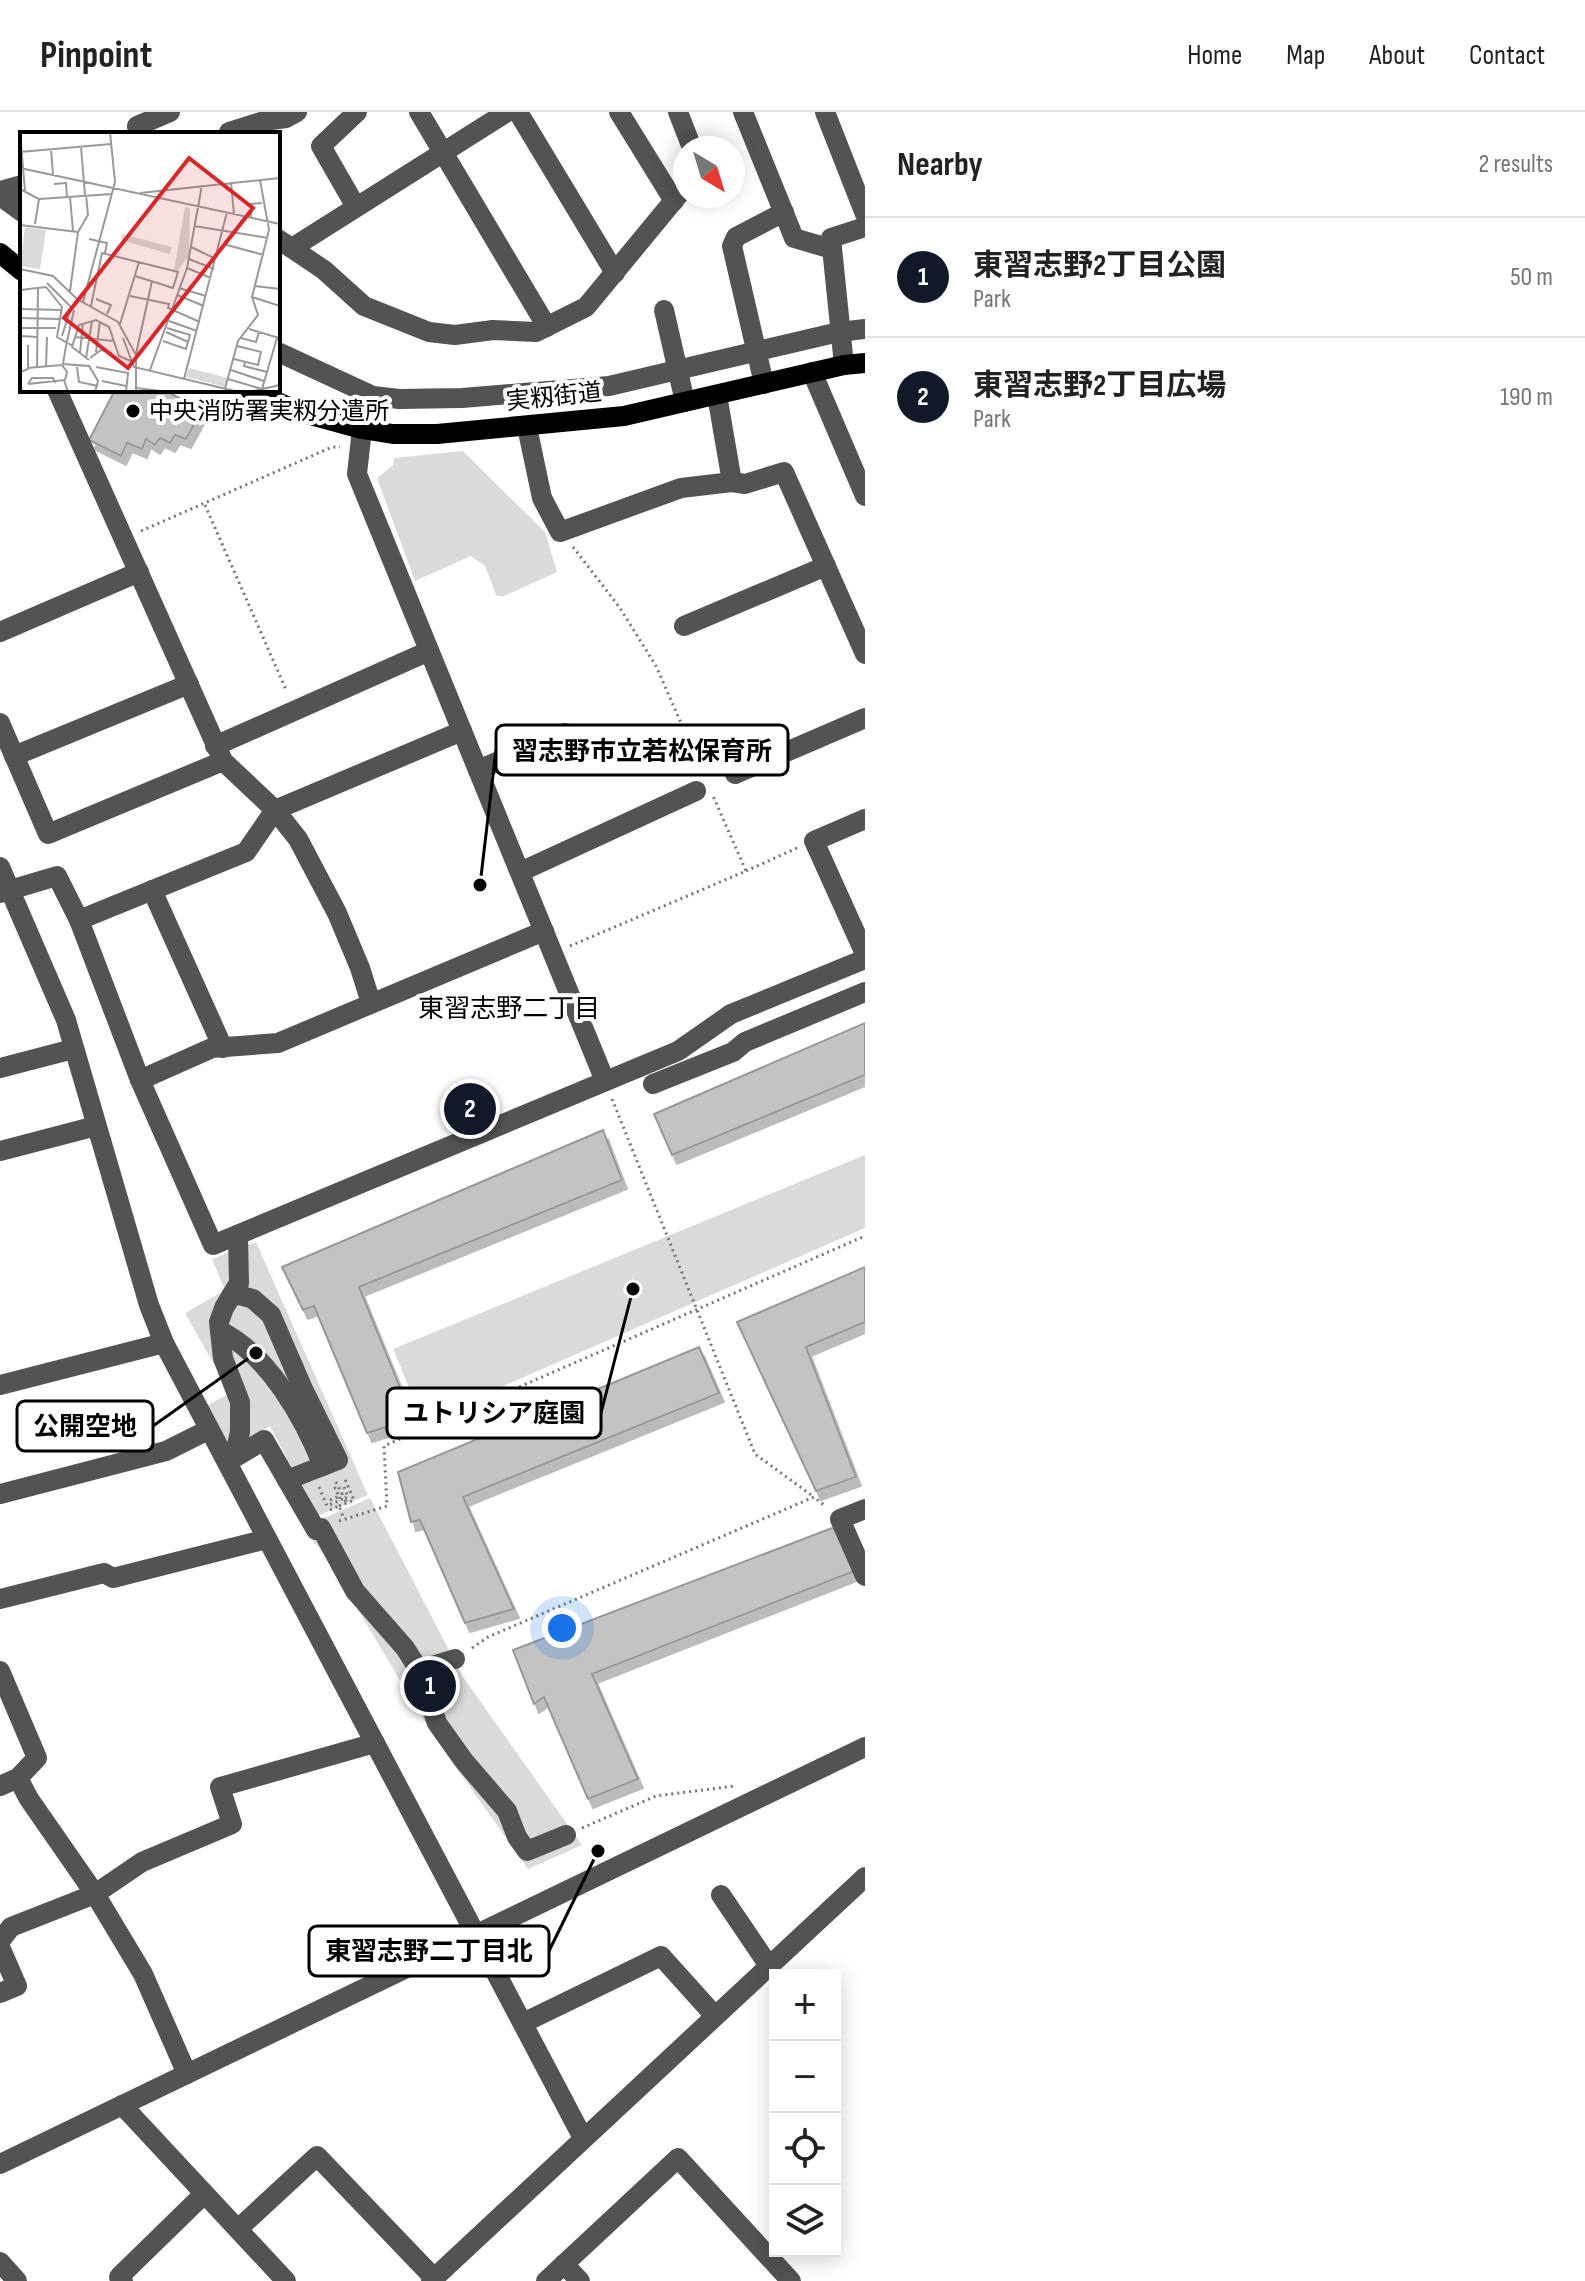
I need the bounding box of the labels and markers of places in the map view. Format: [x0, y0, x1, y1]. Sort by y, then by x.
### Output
place label: 中央消防署実籾分遣所 [149, 397, 389, 426]
marker: 中央消防署実籾分遣所 [124, 402, 142, 420]
callout: 習志野市立若松保育所 [496, 725, 788, 775]
pin: 2 [444, 1079, 496, 1139]
callout: ユトリシア庭園 [387, 1388, 601, 1438]
callout: 公開空地 [17, 1401, 153, 1451]
pin: 1 [404, 1656, 456, 1716]
callout: 東習志野二丁目北 [309, 1926, 549, 1976]

